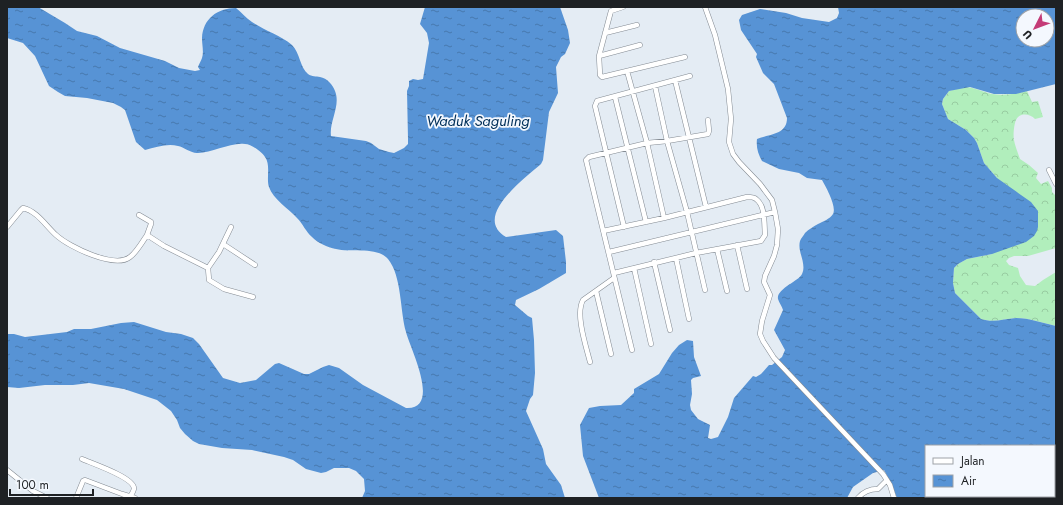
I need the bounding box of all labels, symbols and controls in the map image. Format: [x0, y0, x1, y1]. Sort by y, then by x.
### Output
north arrow [1015, 8, 1055, 48]
text: U [1019, 26, 1036, 43]
water label: Waduk Saguling [426, 110, 530, 132]
legend [925, 445, 1055, 497]
text: Jalan [959, 452, 984, 470]
scale bar [10, 471, 93, 497]
text: Air [961, 472, 977, 490]
text: 100 m [16, 476, 49, 494]

